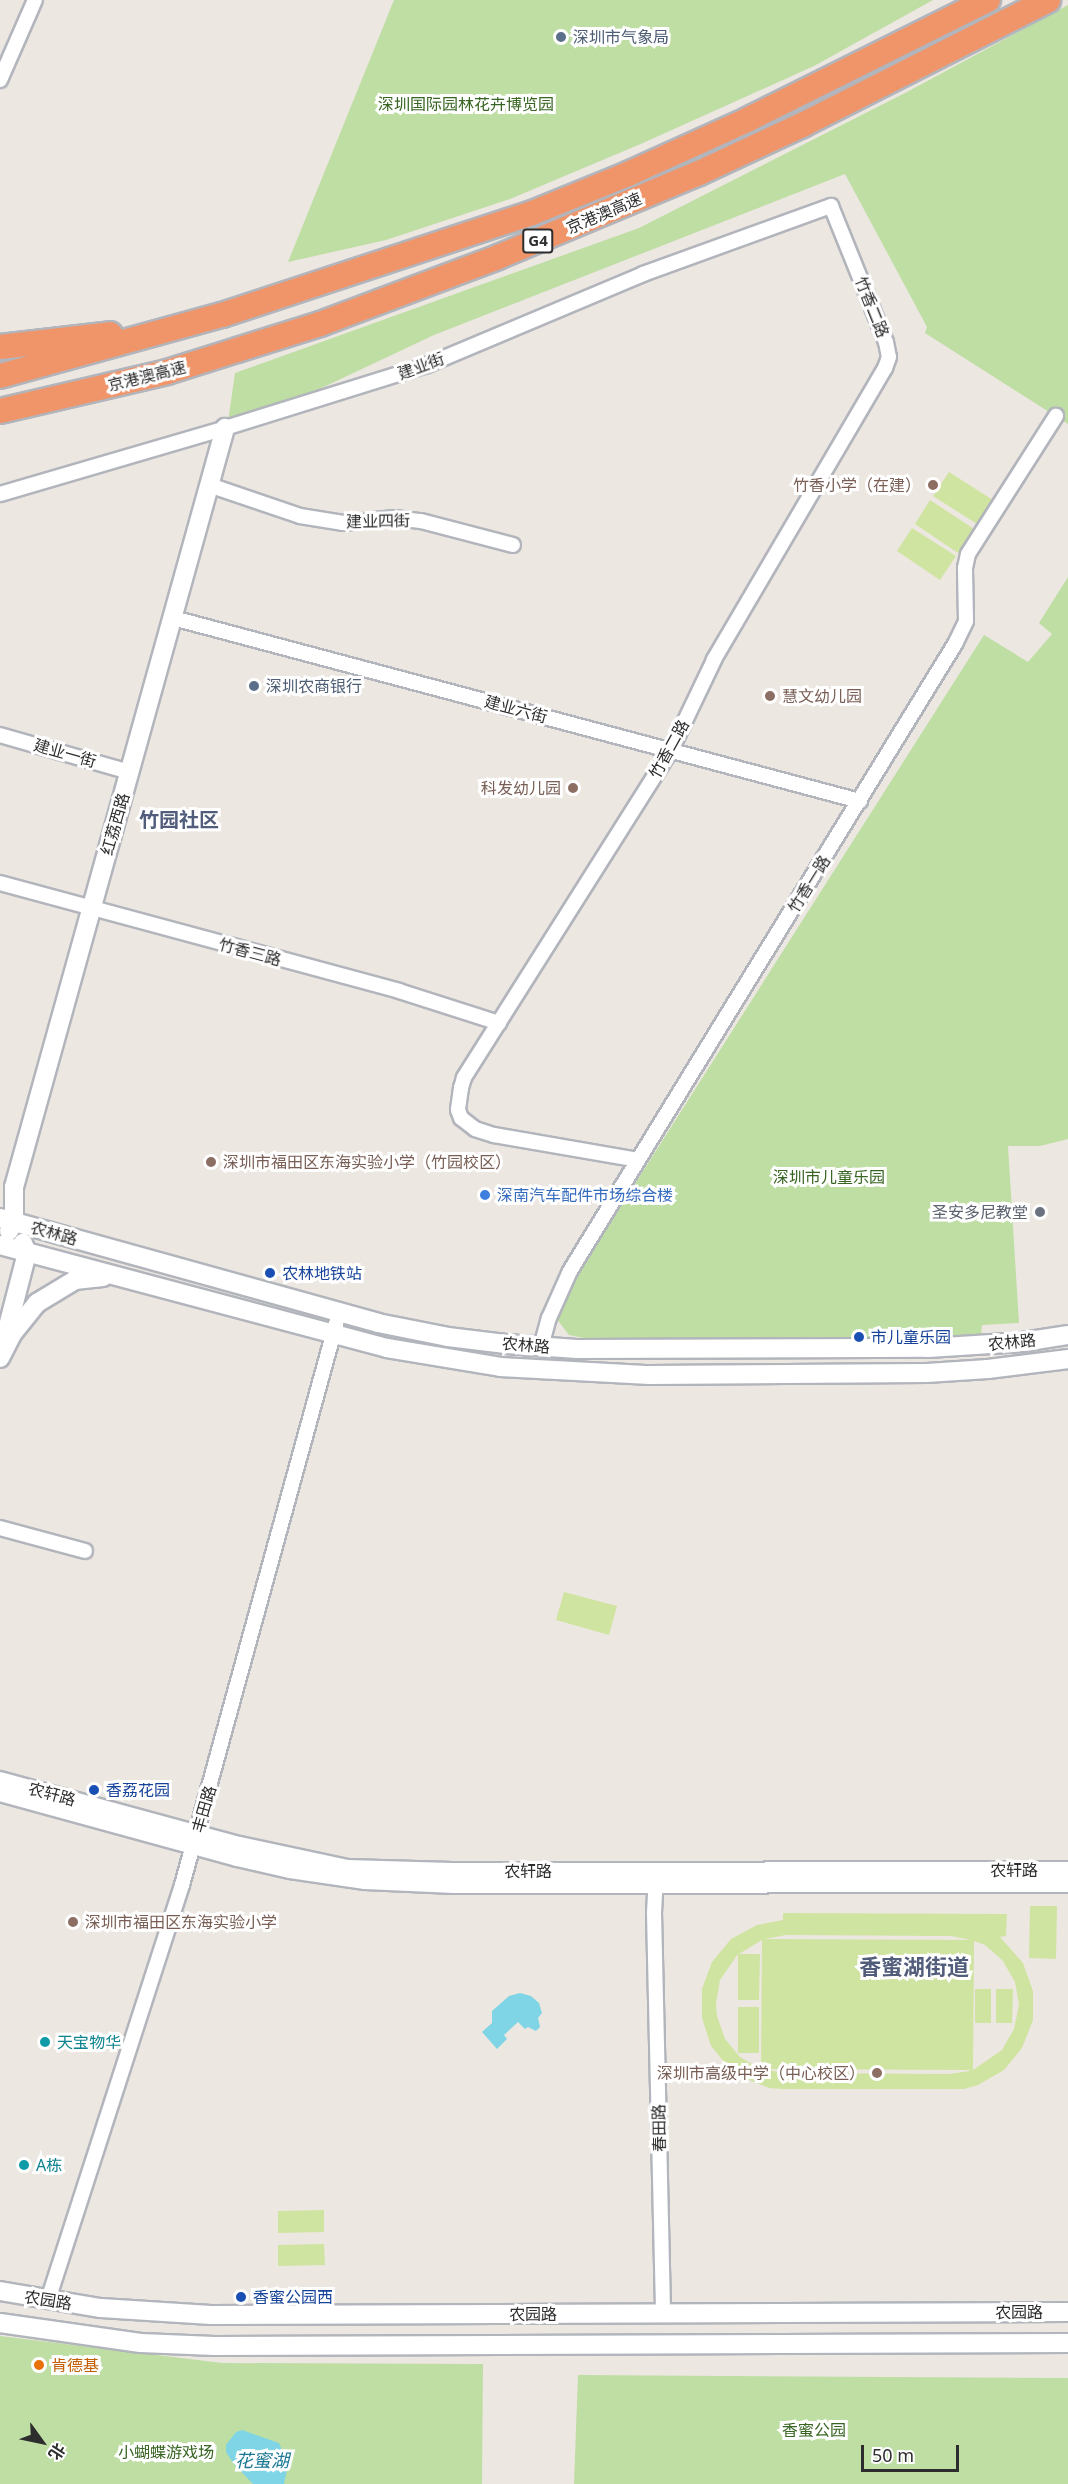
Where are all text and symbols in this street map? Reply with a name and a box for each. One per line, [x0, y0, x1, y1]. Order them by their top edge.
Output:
place label: 深圳市气象局 [573, 27, 669, 47]
marker: 深圳市气象局 [554, 30, 568, 44]
park label: 深圳国际园林花卉博览园 [378, 94, 554, 114]
street label: 京港澳高速 [563, 189, 645, 237]
road number: G4 [522, 229, 554, 253]
street label: 竹香二路 [851, 274, 893, 340]
street label: 建业街 [395, 349, 447, 383]
street label: 京港澳高速 [106, 357, 188, 395]
place label: 竹香小学（在建） [793, 475, 921, 495]
marker: 竹香小学（在建） [926, 478, 940, 492]
street label: 建业四街 [346, 511, 410, 531]
place label: 深圳农商银行 [266, 676, 362, 696]
marker: 深圳农商银行 [247, 679, 261, 693]
place label: 慧文幼儿园 [782, 686, 862, 706]
marker: 慧文幼儿园 [763, 689, 777, 703]
street label: 建业六街 [483, 691, 549, 727]
street label: 竹香二路 [645, 716, 693, 782]
street label: 建业一街 [32, 735, 98, 771]
place label: 科发幼儿园 [481, 778, 561, 798]
marker: 科发幼儿园 [566, 781, 580, 795]
street label: 红荔西路 [97, 791, 133, 857]
district label: 竹园社区 [139, 807, 219, 831]
street label: 竹香一路 [784, 852, 834, 916]
street label: 竹香三路 [217, 934, 283, 970]
place label: 深圳市福田区东海实验小学（竹园校区） [223, 1152, 511, 1172]
marker: 深圳市福田区东海实验小学（竹园校区） [204, 1155, 218, 1169]
park label: 深圳市儿童乐园 [773, 1167, 885, 1187]
place label: 深南汽车配件市场综合楼 [497, 1185, 673, 1205]
marker: 深南汽车配件市场综合楼 [478, 1188, 492, 1202]
place label: 圣安多尼教堂 [932, 1202, 1028, 1222]
marker: 圣安多尼教堂 [1033, 1205, 1047, 1219]
street label: 农林路 [28, 1217, 80, 1249]
place label: 农林地铁站 [282, 1263, 362, 1283]
marker: 农林地铁站 [263, 1266, 277, 1280]
place label: 市儿童乐园 [871, 1327, 951, 1347]
marker: 市儿童乐园 [852, 1330, 866, 1344]
street label: 农林路 [987, 1330, 1037, 1354]
street label: 农林路 [501, 1333, 551, 1357]
street label: 农轩路 [26, 1779, 78, 1809]
place label: 香荔花园 [106, 1780, 170, 1800]
marker: 香荔花园 [87, 1783, 101, 1797]
street label: 丰田路 [188, 1783, 220, 1835]
street label: 农轩路 [990, 1860, 1038, 1880]
street label: 农轩路 [504, 1861, 552, 1881]
place label: 深圳市福田区东海实验小学 [85, 1912, 277, 1932]
marker: 深圳市福田区东海实验小学 [66, 1915, 80, 1929]
district label: 香蜜湖街道 [859, 1954, 969, 1980]
place label: 天宝物华 [57, 2032, 121, 2052]
marker: 天宝物华 [38, 2035, 52, 2049]
place label: 深圳市高级中学（中心校区） [657, 2063, 865, 2083]
marker: 深圳市高级中学（中心校区） [870, 2066, 884, 2080]
street label: 春田路 [649, 2104, 669, 2152]
place label: A栋 [36, 2155, 62, 2175]
marker: A栋 [17, 2158, 31, 2172]
street label: 农园路 [23, 2287, 73, 2313]
place label: 香蜜公园西 [253, 2287, 333, 2307]
marker: 香蜜公园西 [234, 2290, 248, 2304]
street label: 农园路 [995, 2302, 1043, 2322]
street label: 农园路 [509, 2304, 557, 2324]
place label: 肯德基 [51, 2355, 99, 2375]
marker: 肯德基 [32, 2358, 46, 2372]
north arrow [12, 2412, 72, 2472]
park label: 香蜜公园 [782, 2420, 846, 2440]
scale bar [864, 2433, 962, 2471]
text: 北 [44, 2439, 71, 2465]
park label: 小蝴蝶游戏场 [118, 2442, 214, 2462]
text: 50 m [872, 2443, 914, 2467]
water label: 花蜜湖 [235, 2449, 289, 2471]

